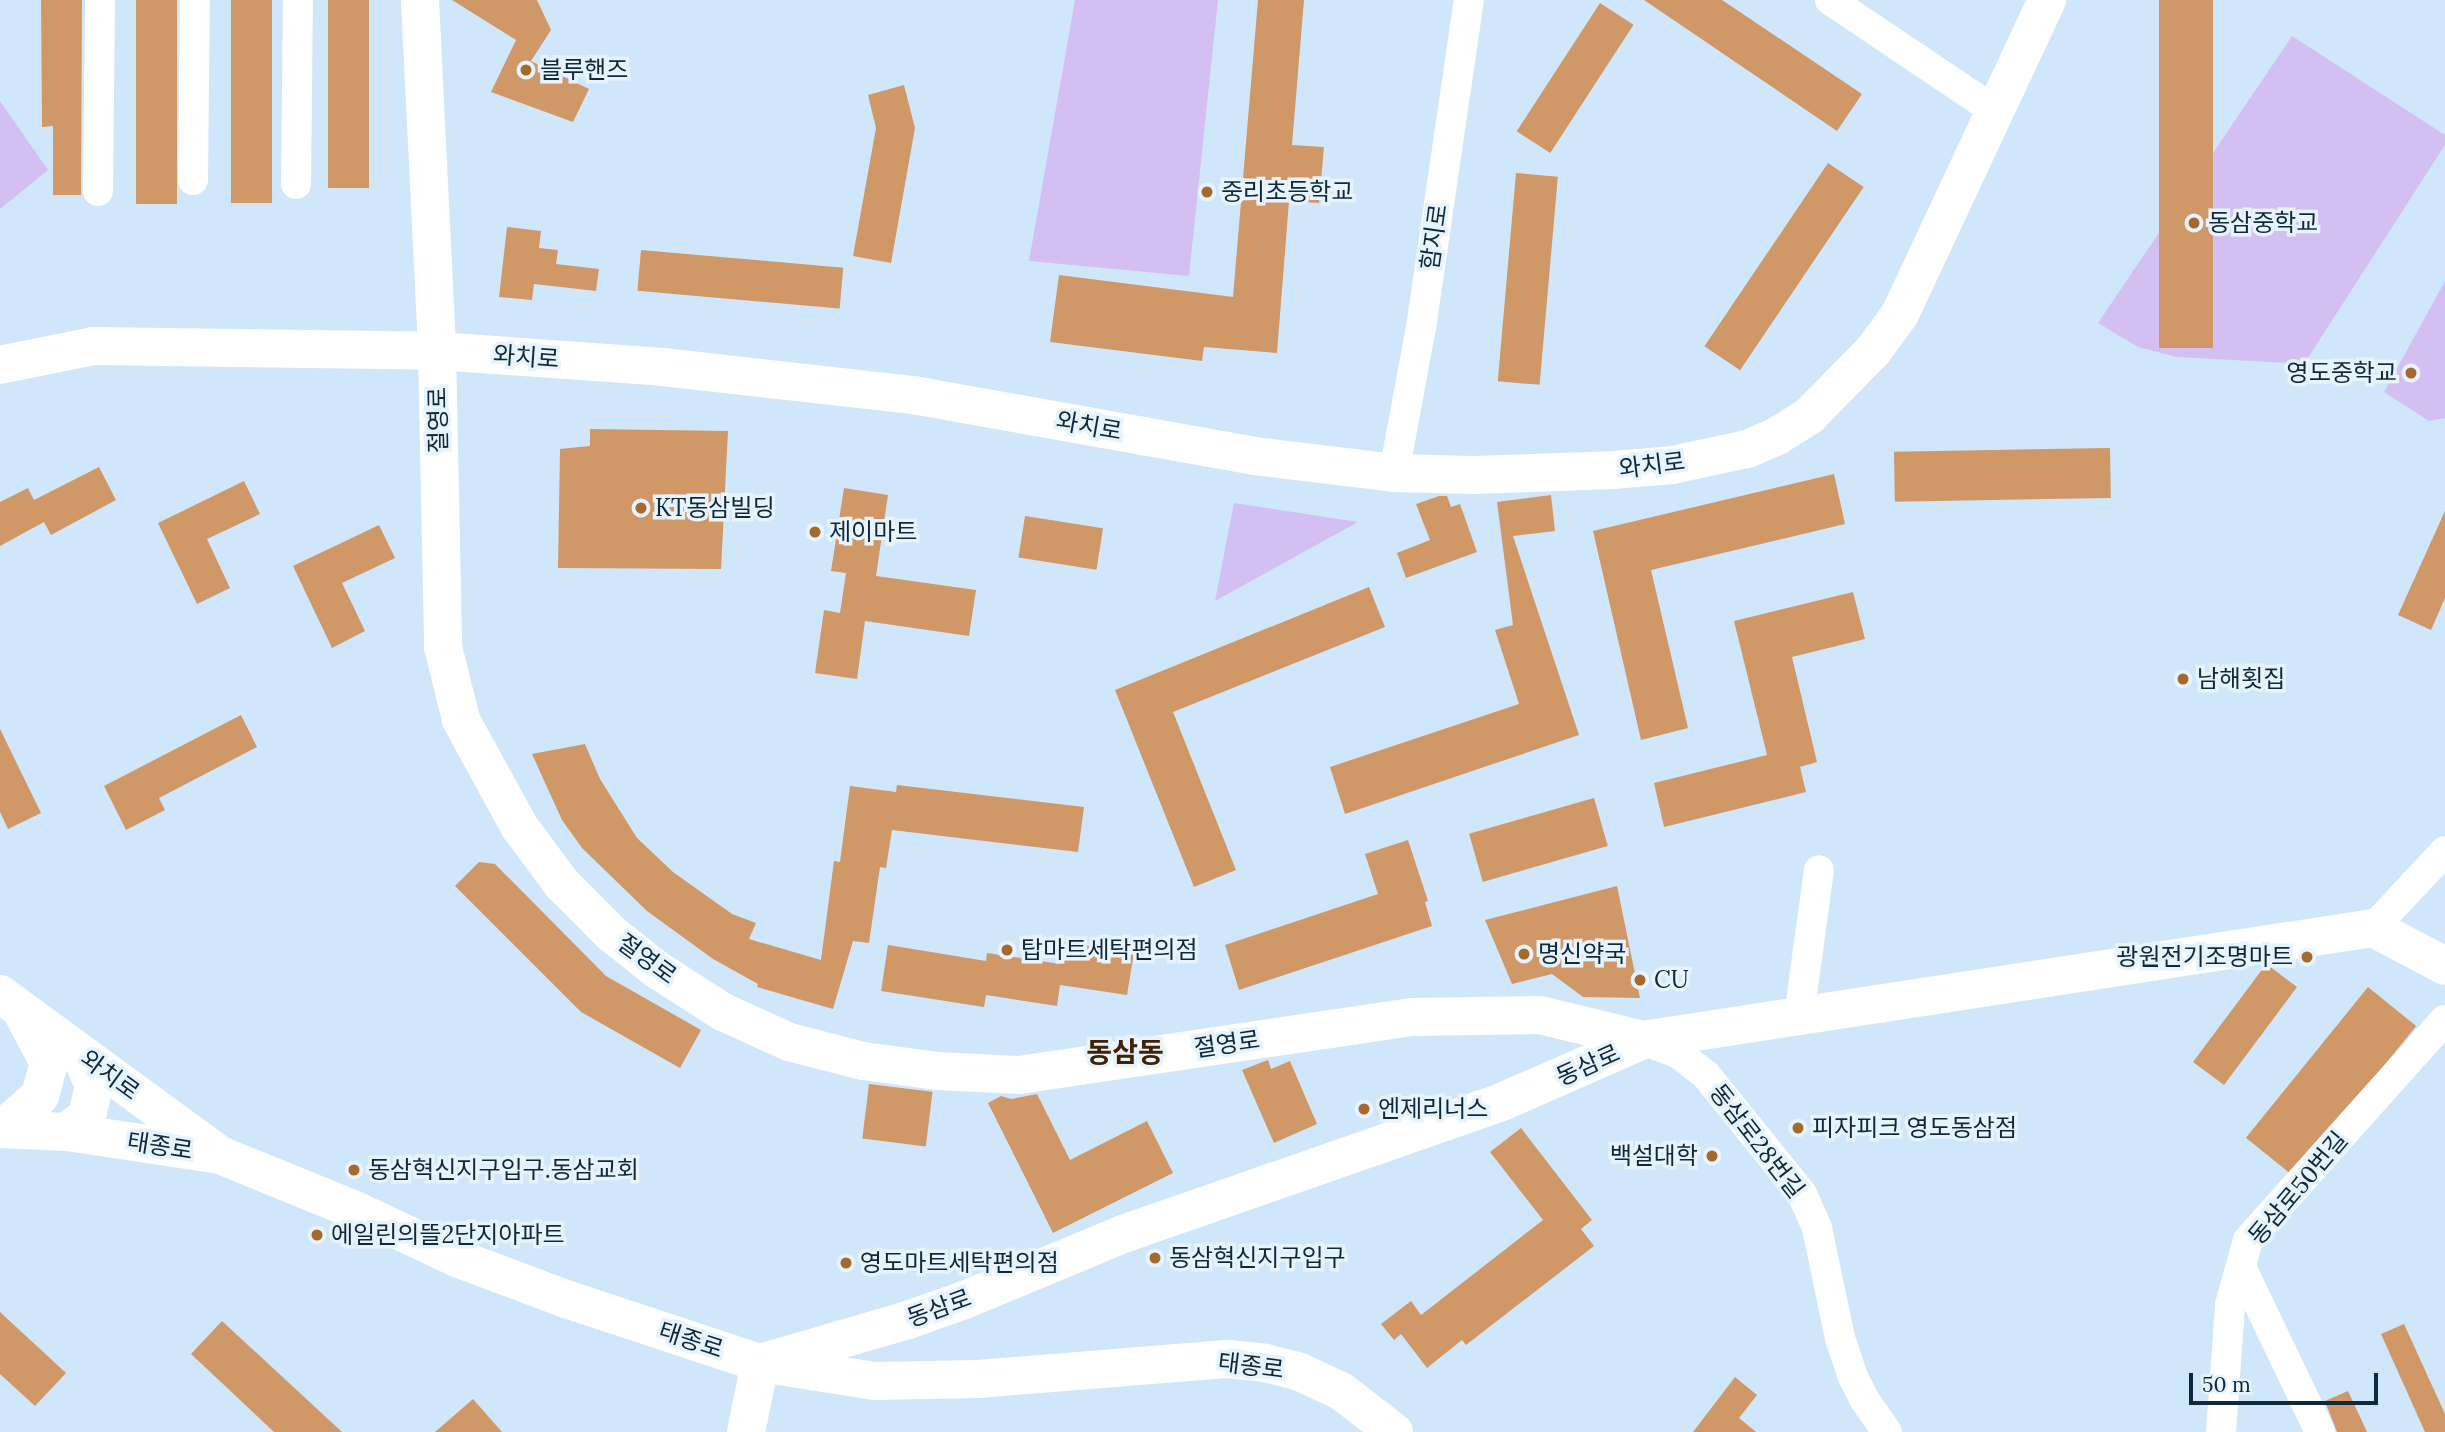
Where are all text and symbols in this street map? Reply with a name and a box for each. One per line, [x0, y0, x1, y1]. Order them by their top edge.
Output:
place label: 블루핸즈 [540, 56, 628, 84]
marker: 블루핸즈 [518, 62, 534, 78]
place label: 중리초등학교 [1221, 178, 1353, 206]
marker: 중리초등학교 [1199, 184, 1215, 200]
street label: 함지로 [1415, 202, 1453, 272]
place label: 동삼중학교 [2208, 209, 2318, 237]
marker: 동삼중학교 [2186, 215, 2202, 231]
street label: 와치로 [492, 340, 560, 374]
place label: 영도중학교 [2287, 359, 2397, 387]
marker: 영도중학교 [2403, 365, 2419, 381]
street label: 절영로 [423, 387, 453, 453]
street label: 와치로 [1054, 406, 1124, 446]
street label: 와치로 [1617, 447, 1687, 483]
place label: KT동삼빌딩 [655, 494, 775, 522]
marker: KT동삼빌딩 [633, 500, 649, 516]
place label: 제이마트 [829, 518, 917, 546]
marker: 제이마트 [807, 524, 823, 540]
place label: 남해횟집 [2197, 665, 2285, 693]
marker: 남해횟집 [2175, 671, 2191, 687]
street label: 절영로 [612, 928, 682, 990]
place label: 탑마트세탁편의점 [1021, 936, 1198, 964]
place label: 명신약국 [1538, 940, 1626, 968]
marker: 탑마트세탁편의점 [999, 942, 1015, 958]
place label: 광원전기조명마트 [2116, 943, 2293, 971]
marker: 명신약국 [1516, 946, 1532, 962]
marker: 광원전기조명마트 [2299, 949, 2315, 965]
place label: CU [1654, 966, 1689, 994]
marker: CU [1632, 972, 1648, 988]
street label: 절영로 [1192, 1025, 1262, 1063]
district label: 동삼동 [1086, 1035, 1164, 1069]
street label: 동삼로 [1552, 1038, 1624, 1092]
street label: 와치로 [75, 1044, 145, 1106]
street label: 동삼로28번길 [1704, 1078, 1810, 1204]
place label: 엔제리너스 [1378, 1095, 1488, 1123]
marker: 엔제리너스 [1356, 1101, 1372, 1117]
place label: 피자피크 영도동삼점 [1812, 1114, 2017, 1142]
marker: 피자피크 영도동삼점 [1790, 1120, 1806, 1136]
street label: 동삼로50번길 [2242, 1126, 2354, 1250]
street label: 태종로 [125, 1127, 195, 1165]
place label: 백설대학 [1610, 1142, 1698, 1170]
marker: 백설대학 [1704, 1148, 1720, 1164]
place label: 동삼혁신지구입구.동삼교회 [368, 1156, 639, 1184]
marker: 동삼혁신지구입구.동삼교회 [346, 1162, 362, 1178]
place label: 에일린의뜰2단지아파트 [331, 1221, 565, 1249]
marker: 에일린의뜰2단지아파트 [309, 1227, 325, 1243]
place label: 동삼혁신지구입구 [1169, 1244, 1346, 1272]
place label: 영도마트세탁편의점 [860, 1249, 1059, 1277]
marker: 동삼혁신지구입구 [1147, 1250, 1163, 1266]
marker: 영도마트세탁편의점 [838, 1255, 854, 1271]
street label: 동삼로 [903, 1283, 975, 1333]
street label: 태종로 [655, 1316, 727, 1364]
street label: 태종로 [1216, 1348, 1286, 1384]
scale bar [2193, 1358, 2382, 1402]
text: 50 m [2202, 1371, 2251, 1398]

